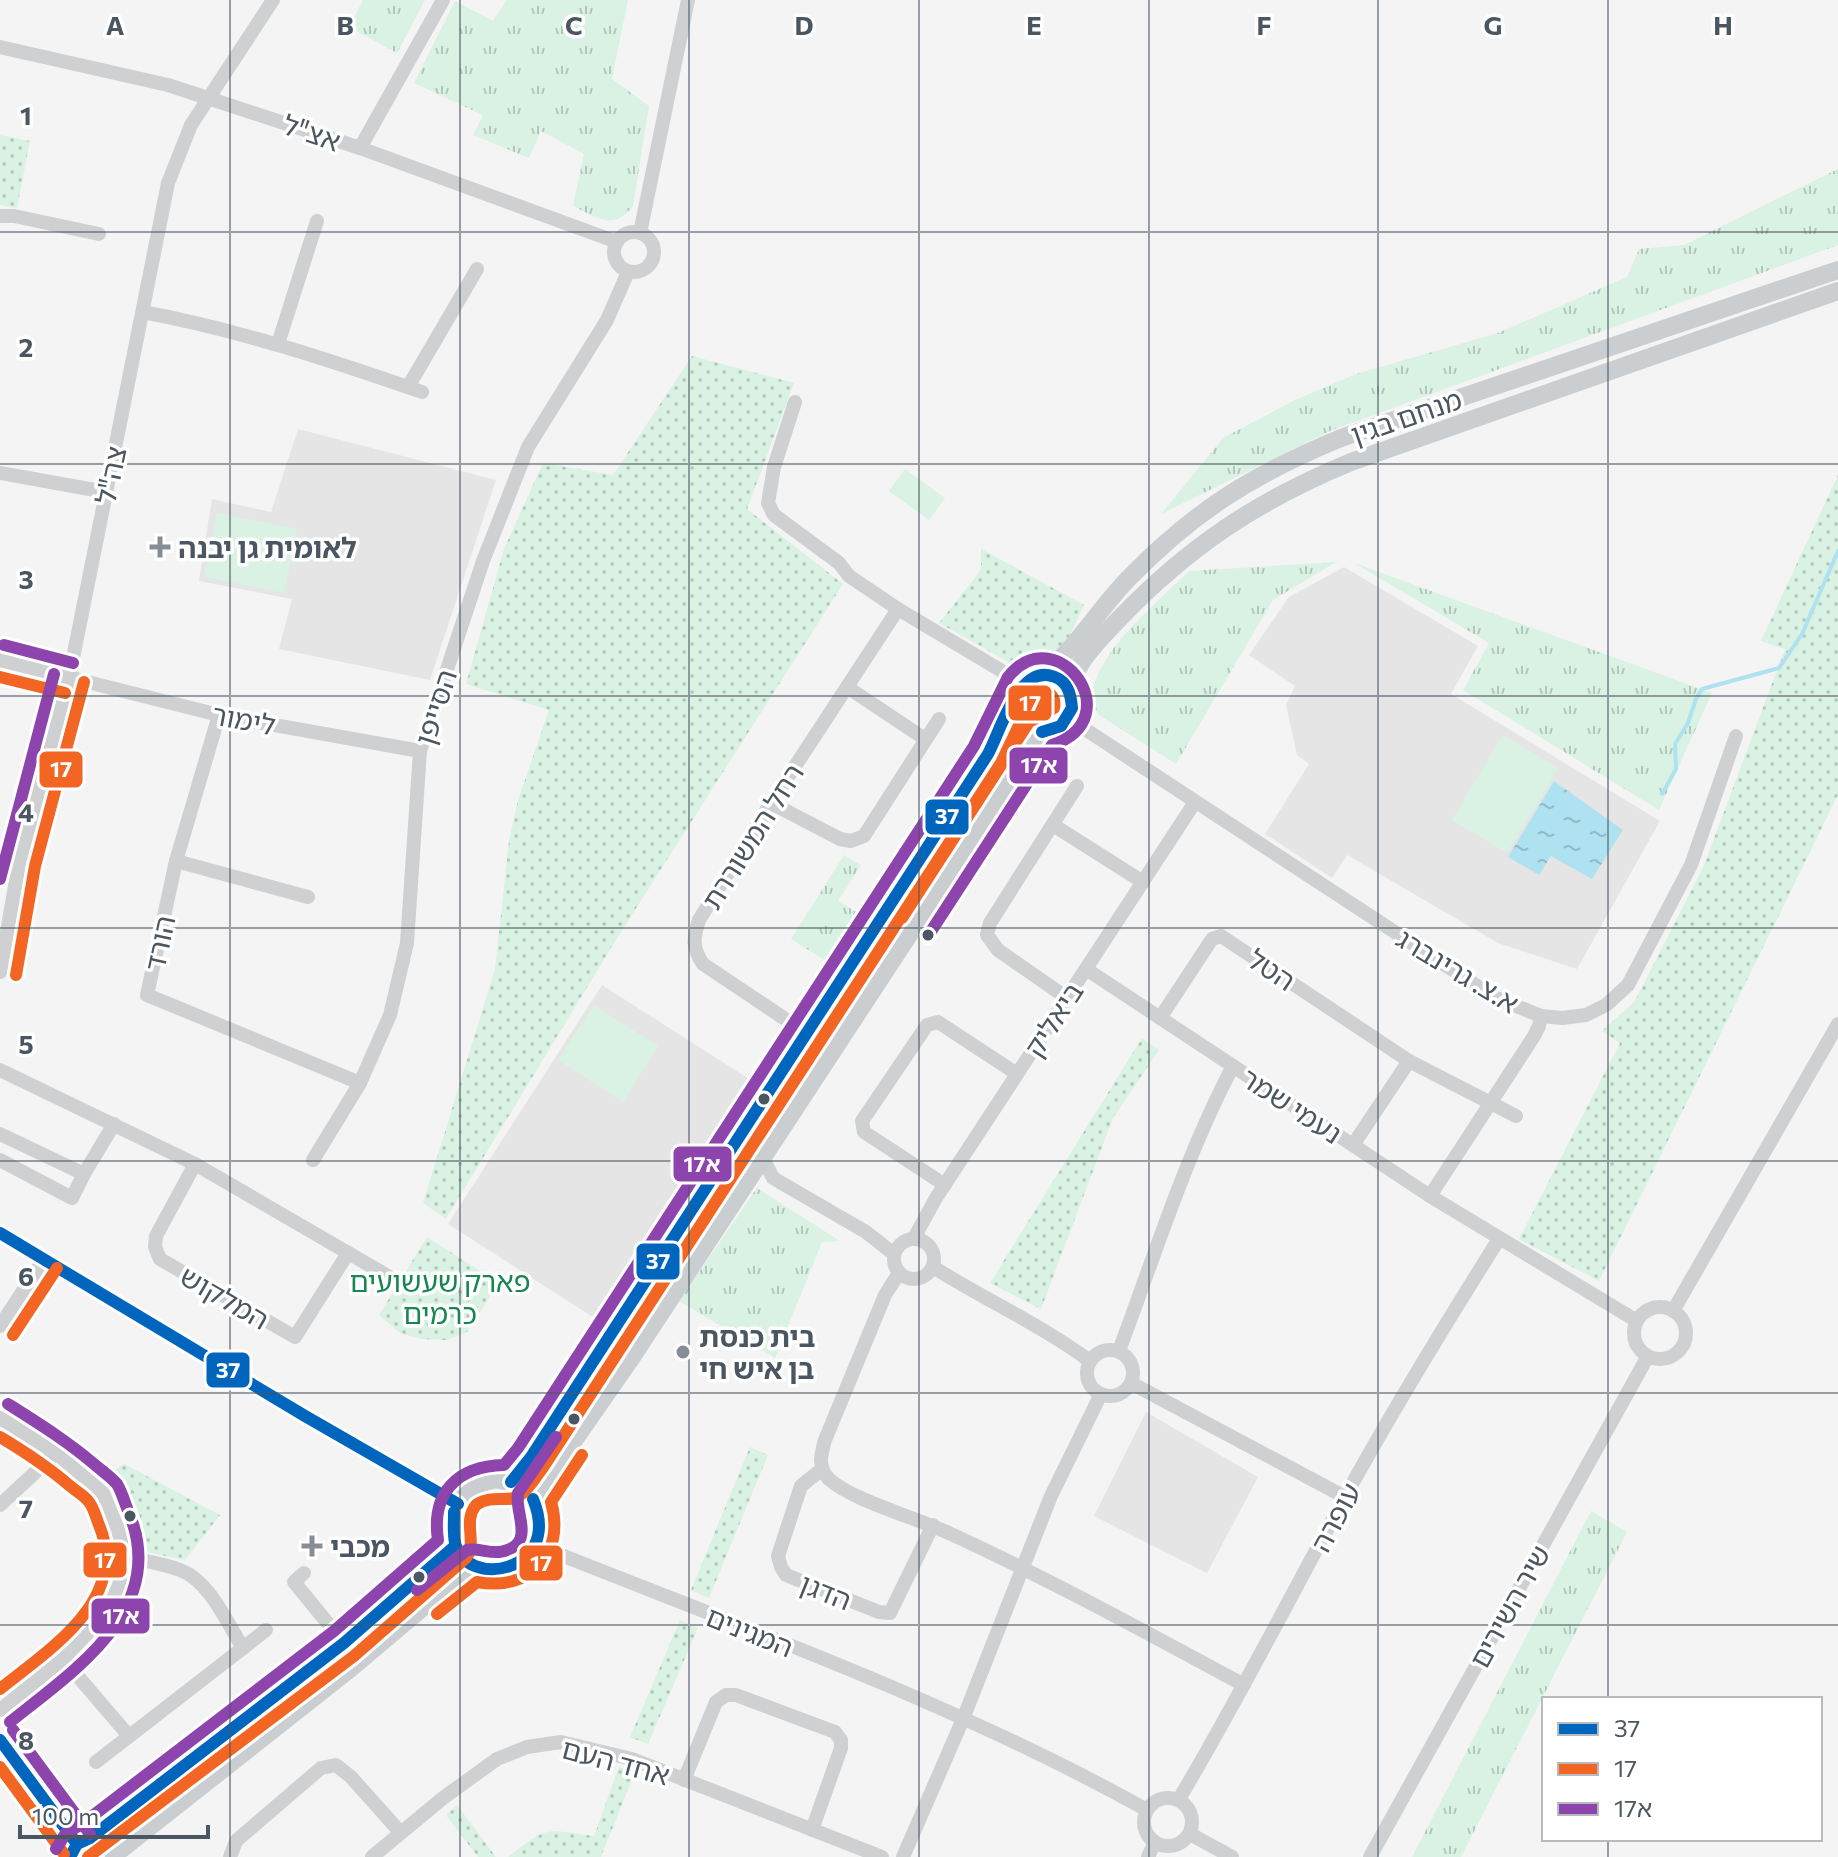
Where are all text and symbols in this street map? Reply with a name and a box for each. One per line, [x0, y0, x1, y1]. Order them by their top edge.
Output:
text: A [106, 9, 125, 40]
text: B [336, 9, 354, 40]
text: C [565, 9, 583, 40]
text: D [794, 9, 814, 40]
text: E [1026, 9, 1042, 40]
text: F [1256, 9, 1272, 40]
text: G [1484, 9, 1502, 40]
text: H [1713, 9, 1733, 40]
text: 1 [20, 99, 32, 130]
street label: אצ"ל [279, 106, 345, 158]
text: 2 [19, 331, 33, 362]
street label: מנחם בגין [1346, 381, 1466, 451]
street label: צה"ל [87, 443, 133, 507]
place label: לאומית גן יבנה [178, 530, 357, 564]
marker: לאומית גן יבנה [149, 536, 171, 558]
text: 3 [18, 563, 34, 594]
street label: הסייפן [407, 665, 463, 749]
line badge: 17 [1007, 684, 1053, 722]
text: 17 [1019, 689, 1041, 716]
street label: לימור [209, 696, 279, 742]
line badge: 17א [1008, 746, 1069, 785]
line badge: 17 [38, 750, 84, 789]
text: 17א [1021, 751, 1058, 778]
text: 17 [50, 755, 72, 782]
street label: רחל המשוררת [694, 757, 810, 915]
text: 4 [18, 796, 34, 827]
line badge: 37 [924, 798, 970, 836]
text: 37 [935, 802, 959, 829]
street label: הורד [137, 912, 181, 974]
street label: א.צ. גרינברג [1391, 920, 1525, 1020]
unlabelled marker [920, 927, 936, 943]
street label: הטל [1242, 941, 1302, 997]
street label: ביאליק [1016, 975, 1090, 1063]
text: 5 [18, 1028, 34, 1059]
street label: נעמי שמר [1235, 1060, 1349, 1150]
unlabelled marker [756, 1091, 772, 1107]
line badge: 17א [672, 1145, 733, 1183]
text: 17א [684, 1150, 721, 1177]
line badge: 37 [635, 1242, 681, 1281]
text: 37 [646, 1247, 670, 1274]
street label: המלקוש [174, 1258, 276, 1336]
text: 6 [18, 1260, 34, 1291]
park label: פארק שעשועים כרמים [349, 1264, 531, 1330]
place label: בית כנסת בן איש חי [699, 1319, 815, 1385]
marker: בית כנסת בן איש חי [674, 1343, 692, 1361]
line badge: 37 [205, 1351, 251, 1389]
text: 37 [216, 1356, 240, 1383]
unlabelled marker [566, 1411, 582, 1427]
street label: עופרה [1303, 1477, 1367, 1557]
text: 7 [19, 1492, 33, 1523]
unlabelled marker [122, 1508, 138, 1524]
place label: מכבי [330, 1529, 390, 1563]
marker: מכבי [301, 1535, 323, 1557]
street label: שיר השירים [1461, 1539, 1557, 1673]
line badge: 17 [82, 1541, 128, 1579]
line badge: 17 [518, 1544, 564, 1582]
text: 17 [94, 1546, 116, 1573]
text: 17 [530, 1549, 552, 1576]
street label: הדגן [795, 1565, 857, 1617]
unlabelled marker [411, 1569, 427, 1585]
line badge: 17א [90, 1597, 151, 1635]
street label: המגינים [702, 1598, 798, 1664]
text: 17א [103, 1602, 140, 1629]
legend [1542, 1697, 1822, 1841]
text: 37 [1614, 1713, 1640, 1742]
text: 8 [18, 1724, 34, 1755]
street label: אחד העם [558, 1730, 674, 1792]
text: 17 [1614, 1753, 1637, 1782]
scale bar [20, 1789, 208, 1839]
text: 17א [1614, 1793, 1652, 1822]
text: 100 m [32, 1801, 99, 1830]

